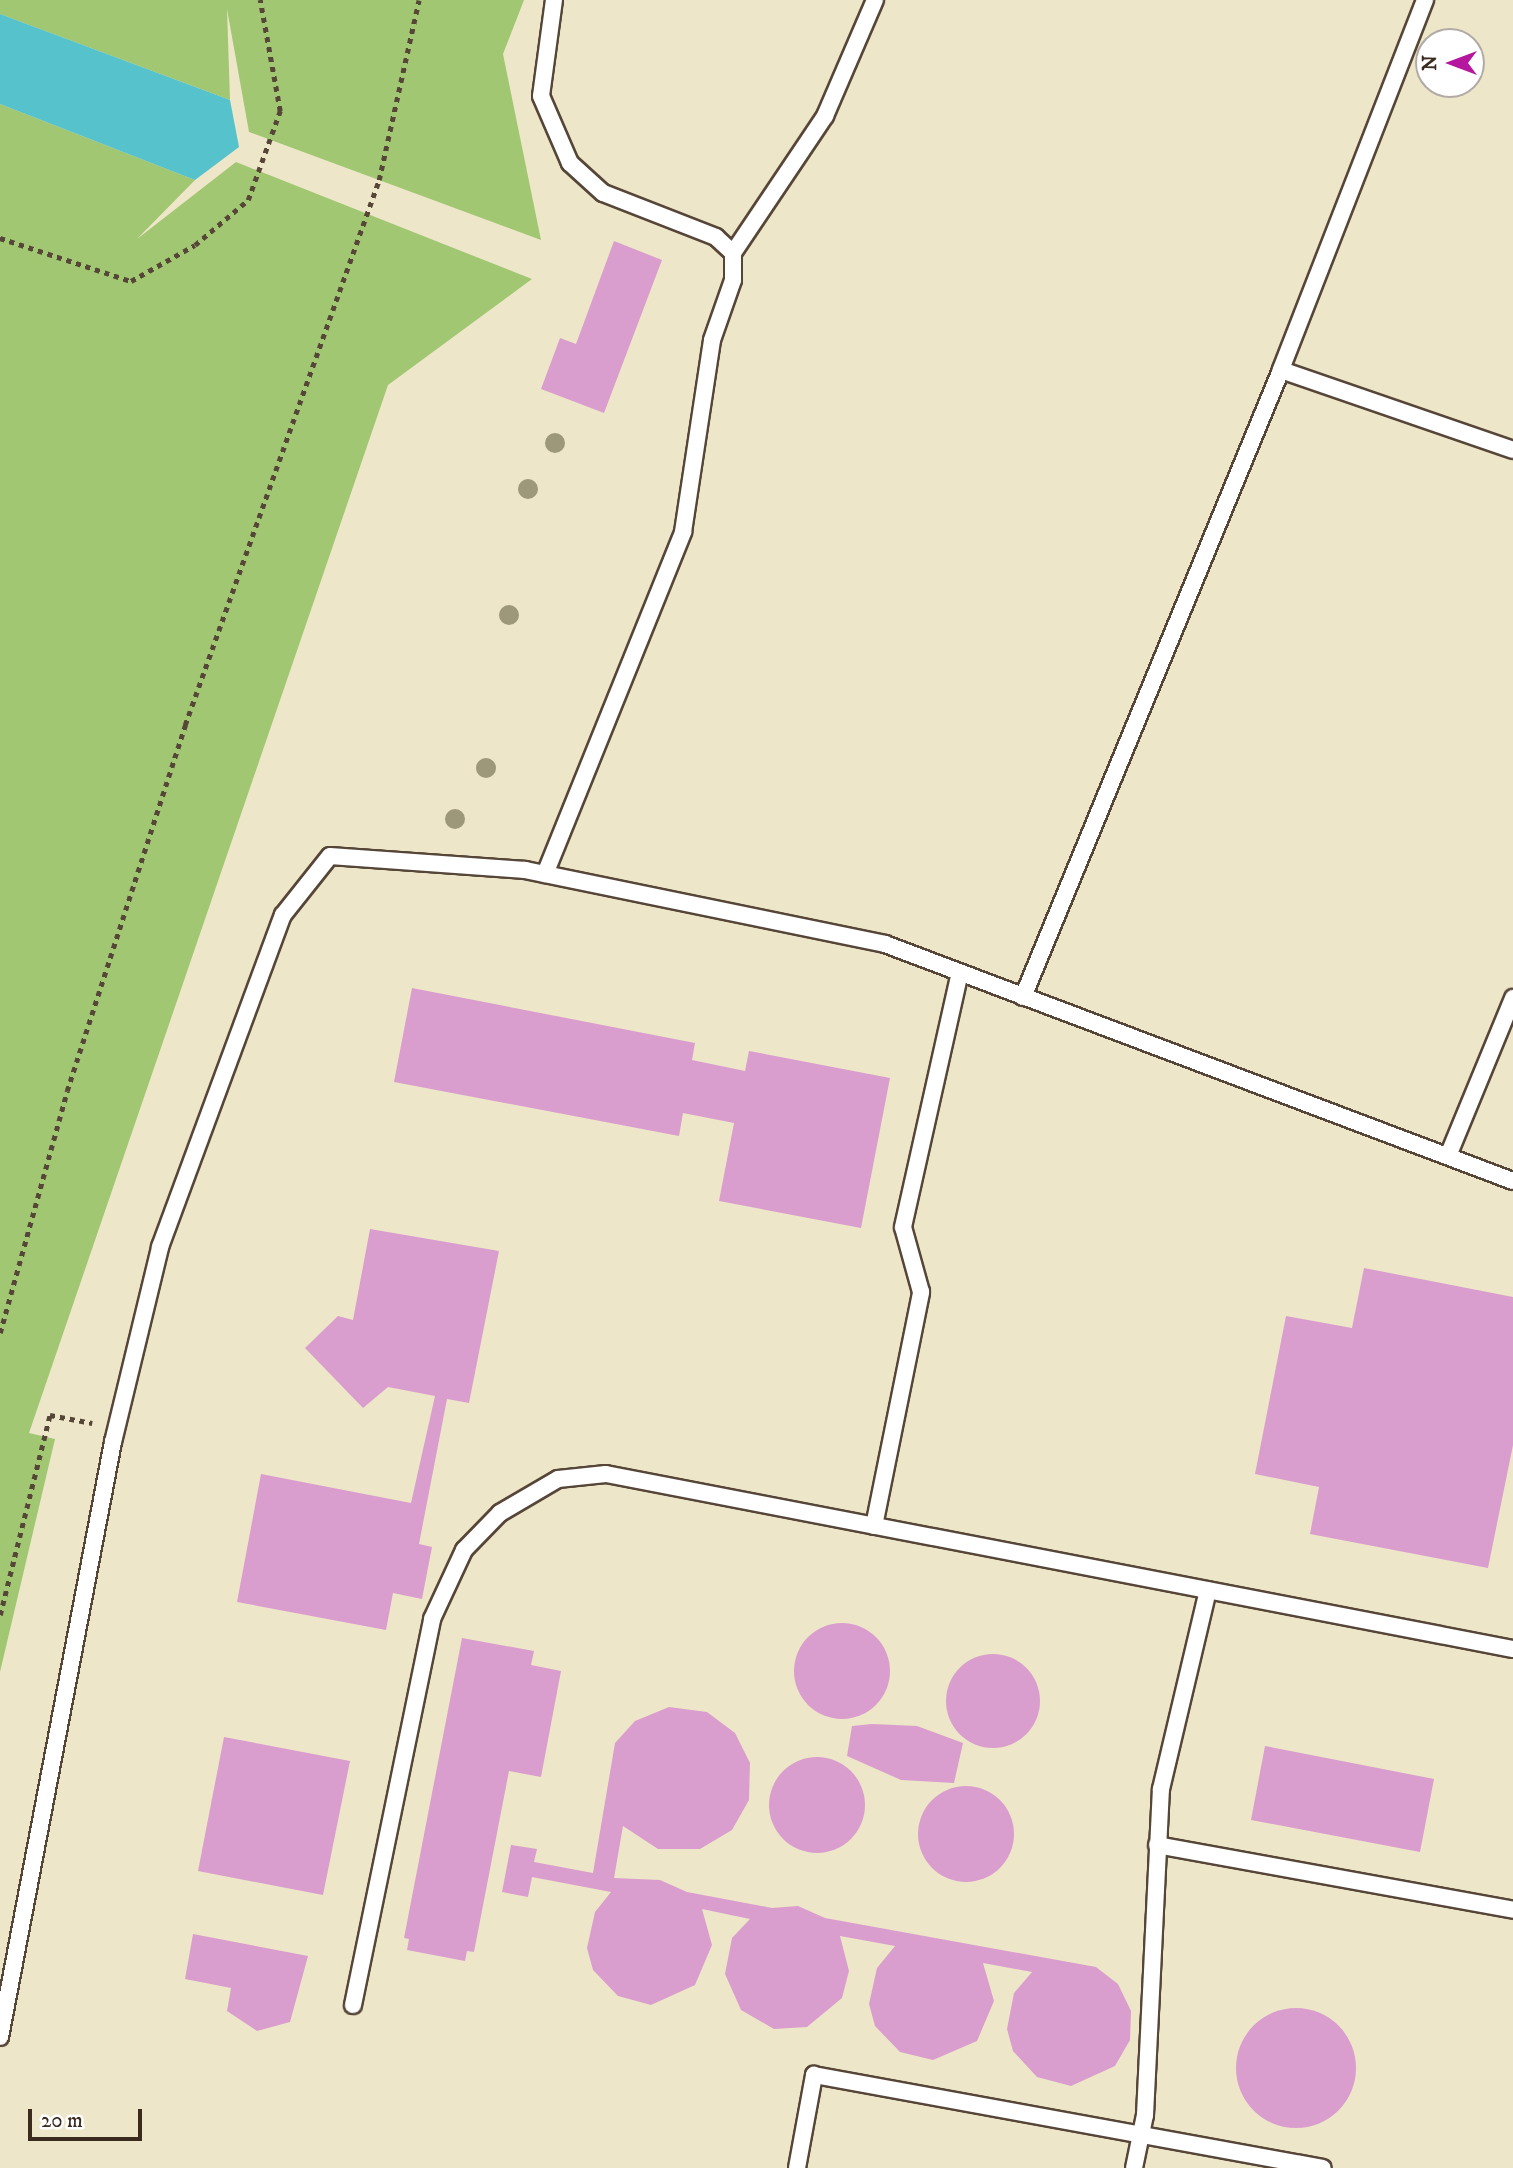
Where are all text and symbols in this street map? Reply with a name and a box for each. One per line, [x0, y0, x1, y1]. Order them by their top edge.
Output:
north arrow [1415, 28, 1485, 98]
text: N [1419, 55, 1442, 71]
scale bar [32, 2094, 145, 2138]
text: 20 m [41, 2108, 83, 2134]

